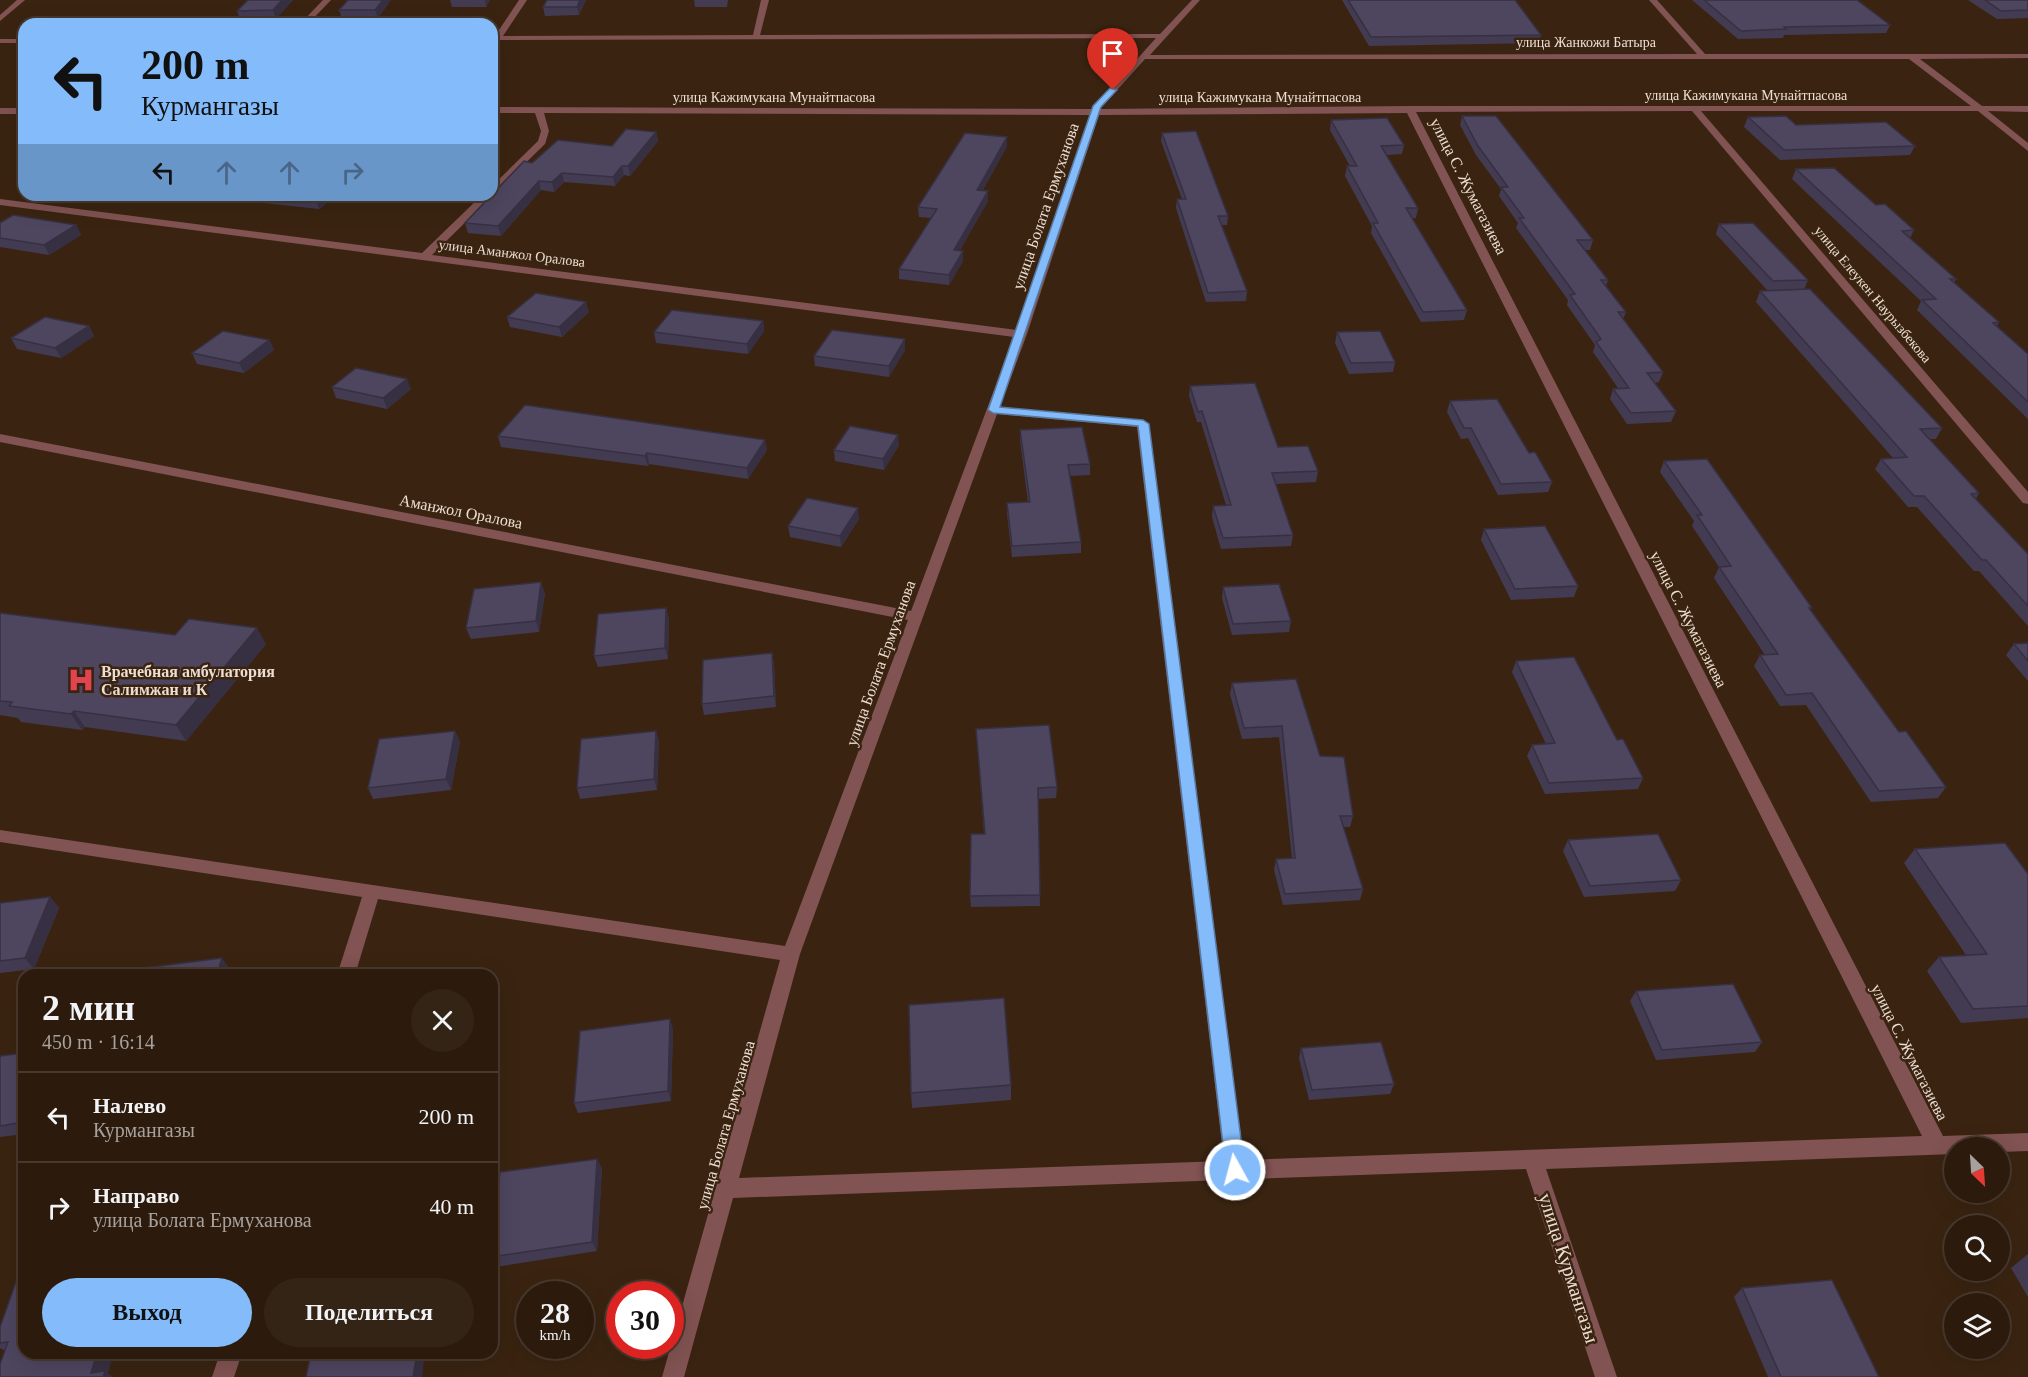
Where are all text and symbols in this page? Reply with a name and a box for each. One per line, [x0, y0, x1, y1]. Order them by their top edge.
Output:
pin [1087, 28, 1138, 90]
street label: улица Жанкожи Батыра [1516, 35, 1657, 50]
icon: arrive [1096, 37, 1129, 70]
icon: left [42, 42, 120, 120]
text: 200 m [141, 42, 250, 88]
street label: улица Кажимукана Мунайтпасова [1645, 88, 1848, 103]
street label: улица Кажимукана Мунайтпасова [673, 90, 876, 105]
street label: улица Кажимукана Мунайтпасова [1159, 90, 1362, 105]
text: Курмангазы [141, 91, 279, 121]
street label: улица С. Жумагазиева [1426, 115, 1510, 258]
street label: улица Болата Ермуханова [1009, 121, 1083, 292]
icon: left [147, 156, 180, 189]
icon: ahead [210, 156, 243, 189]
icon: ahead [273, 156, 306, 189]
icon: right [336, 156, 369, 189]
street label: улица Елеукен Наурызбекова [1811, 223, 1935, 366]
street label: улица Аманжол Оралова [438, 237, 587, 270]
street label: Аманжол Оралова [398, 491, 524, 533]
street label: улица С. Жумагазиева [1646, 548, 1730, 691]
street label: улица Болата Ермуханова [843, 578, 919, 749]
place label: Врачебная амбулатория Салимжан и К [101, 663, 275, 698]
hospital icon: Врачебная амбулатория Салимжан и К [66, 665, 96, 695]
street label: улица С. Жумагазиева [1867, 981, 1951, 1124]
text: 2 мин [42, 988, 135, 1028]
button: close [411, 989, 474, 1052]
text: 450 m · 16:14 [42, 1031, 155, 1053]
street label: улица Болата Ермуханова [693, 1039, 759, 1212]
text: Налево [93, 1093, 166, 1118]
icon: left [42, 1101, 75, 1134]
text: 200 m [418, 1104, 474, 1129]
text: Курмангазы [93, 1119, 195, 1141]
north arrow [1944, 1137, 2010, 1203]
map controls [1944, 1137, 2010, 1359]
position arrow [1203, 1138, 1267, 1202]
text: Направо [93, 1183, 179, 1208]
street label: улица Курмангазы [1533, 1190, 1604, 1346]
icon: right [42, 1191, 75, 1224]
text: 40 m [429, 1194, 474, 1219]
text: улица Болата Ермуханова [93, 1209, 312, 1231]
button: search [1944, 1215, 2010, 1281]
button: Выход [42, 1278, 252, 1347]
button: Поделиться [264, 1278, 474, 1347]
speed limit sign: 30 [606, 1281, 684, 1359]
button: layers [1944, 1293, 2010, 1359]
text: 28 [540, 1296, 570, 1329]
text: km/h [540, 1327, 570, 1343]

